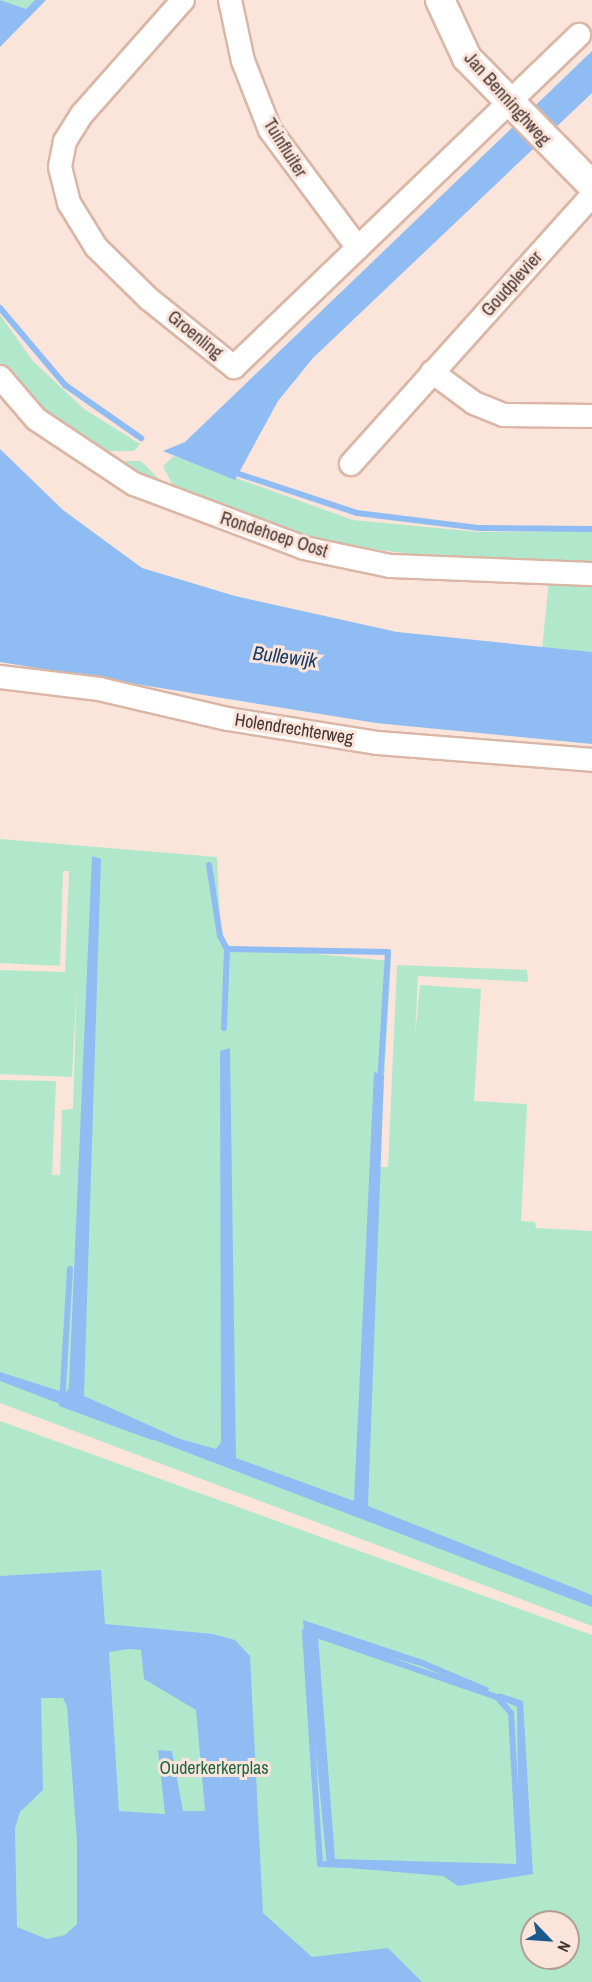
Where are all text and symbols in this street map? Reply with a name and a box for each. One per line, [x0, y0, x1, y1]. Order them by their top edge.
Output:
street label: Jan Benninghweg [459, 48, 555, 150]
street label: Tuinfluiter [259, 115, 311, 181]
street label: Goudplevier [477, 247, 547, 321]
street label: Groenling [163, 306, 227, 364]
street label: Rondehoep Oost [218, 507, 330, 563]
water label: Bullewijk [251, 640, 319, 672]
street label: Holendrechterweg [233, 709, 355, 749]
park label: Ouderkerkerplas [159, 1757, 269, 1779]
north arrow [520, 1910, 580, 1970]
text: N [553, 1938, 576, 1956]

